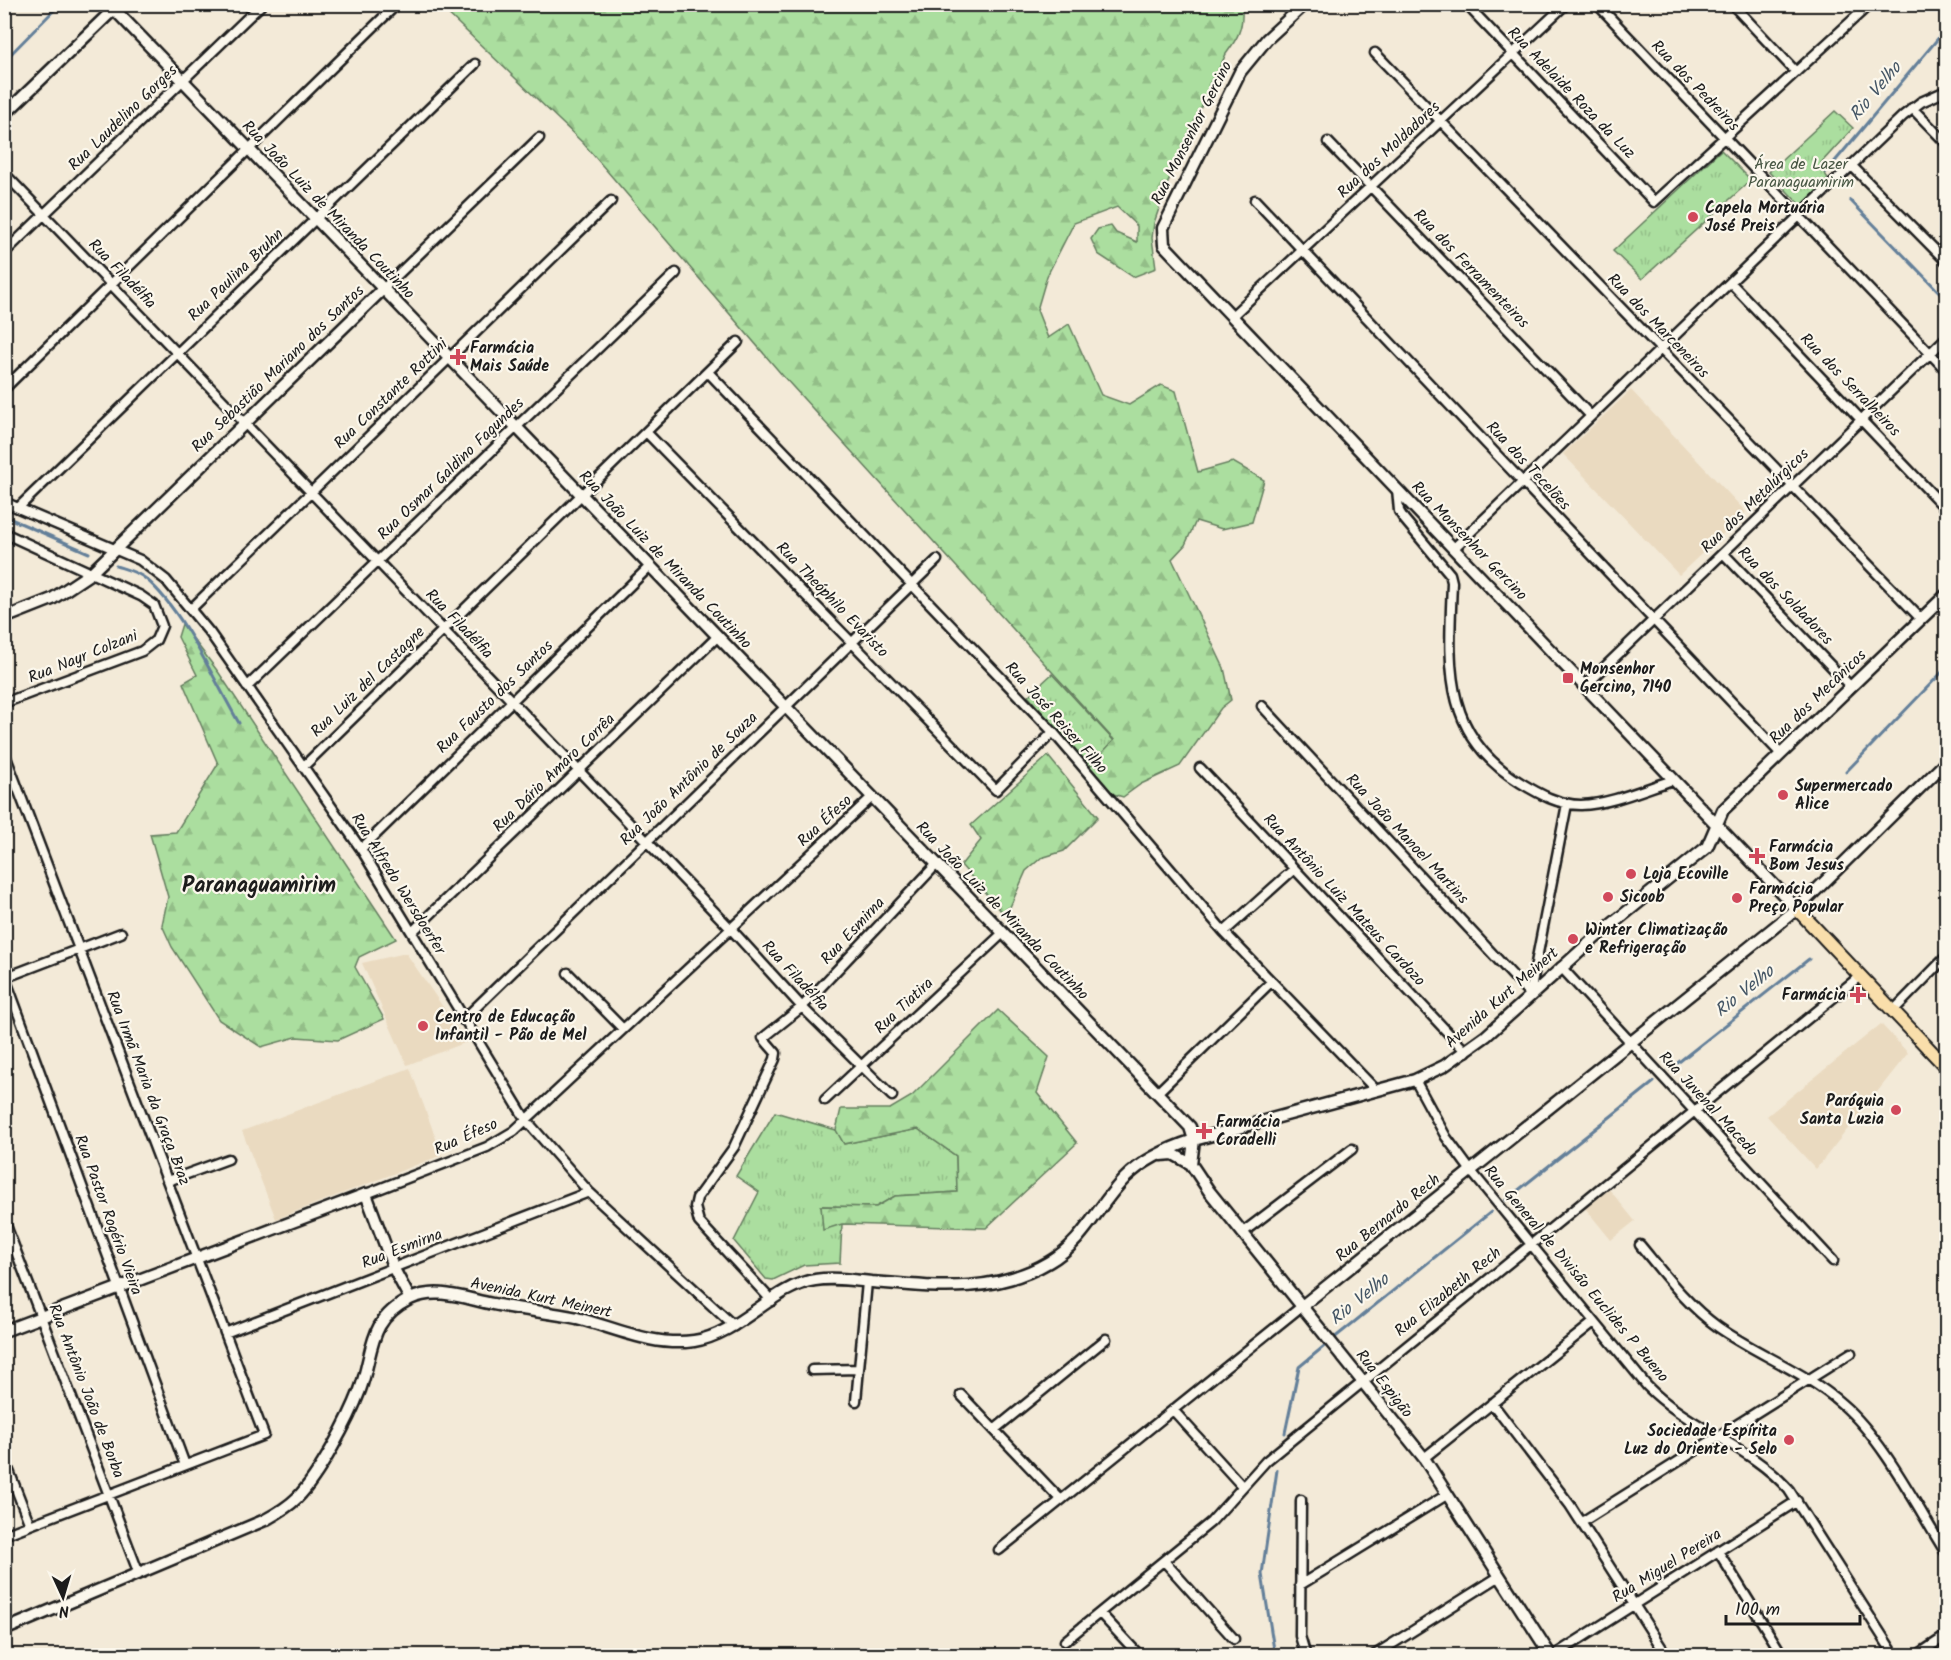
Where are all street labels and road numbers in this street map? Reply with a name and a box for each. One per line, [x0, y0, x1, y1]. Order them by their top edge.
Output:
street label: Rua Adelaide Roza da Luz [1501, 21, 1641, 165]
street label: Rua dos Pedreiros [1645, 35, 1745, 138]
street label: Rua Monsenhor Gercino [1145, 57, 1239, 209]
street label: Rua Laudelino Gorges [63, 59, 184, 177]
street label: Rua dos Moldadores [1332, 95, 1446, 205]
street label: Rua João Luiz de Miranda Coutinho [235, 115, 421, 305]
street label: Rua dos Ferramenteiros [1407, 203, 1535, 335]
street label: Rua Paulina Bruhn [182, 222, 290, 328]
street label: Rua Filadélfia [82, 233, 162, 315]
street label: Rua dos Marceneiros [1601, 268, 1715, 384]
street label: Rua Sebastião Mariano dos Santos [186, 279, 371, 459]
street label: Rua dos Serralheiros [1794, 327, 1906, 443]
street label: Rua Constante Rottini [328, 332, 455, 455]
street label: Rua Osmar Galdino Fagundes [372, 392, 530, 546]
street label: Rua dos Tecelões [1480, 416, 1576, 517]
street label: Rua dos Metalúrgicos [1695, 442, 1815, 559]
street label: Rua João Luiz de Miranda Coutinho [572, 465, 758, 655]
street label: Rua Monsenhor Gercino [1405, 475, 1533, 607]
street label: Rua Theóphilo Evaristo [770, 536, 894, 664]
street label: Rua dos Soldadores [1731, 541, 1839, 651]
street label: Rua Filadélfia [419, 583, 499, 665]
street label: Rua Luiz del Castagne [305, 621, 431, 743]
street label: Rua Nayr Colzani [24, 623, 143, 690]
street label: Rua Fausto dos Santos [431, 634, 559, 760]
street label: Rua dos Mecânicos [1763, 644, 1873, 750]
street label: Rua José Reiser Filho [999, 656, 1113, 780]
street label: Rua João Antônio de Souza [614, 706, 764, 852]
street label: Rua Dário Amaro Corrêa [487, 708, 621, 838]
street label: Rua João Manoel Martins [1340, 768, 1475, 910]
street label: Rua Éfeso [792, 789, 858, 853]
street label: Rua Alfredo Wersdoerfer [344, 808, 453, 961]
street label: Rua Antônio Luiz Mateus Cardozo [1257, 808, 1431, 992]
street label: Rua João Luiz de Miranda Coutinho [909, 816, 1095, 1006]
street label: Rua Esmirna [815, 891, 891, 971]
street label: Rua Filadélfia [755, 935, 835, 1017]
street label: Avenida Kurt Meinert [1440, 941, 1565, 1055]
street label: Rua Tiatira [869, 972, 939, 1040]
street label: Rua Irmã Maria da Graça Braz [99, 987, 197, 1189]
street label: Rua Juvenal Macedo [1652, 1046, 1764, 1162]
street label: Rua Éfeso [430, 1112, 502, 1162]
street label: Rua Pastor Rogério Vieira [67, 1131, 149, 1299]
street label: Rua General de Divisão Euclides P Bueno [1477, 1160, 1675, 1388]
street label: Rua Bernardo Rech [1330, 1168, 1446, 1268]
street label: Rua Esmirna [358, 1222, 446, 1276]
street label: Rua Elizabeth Rech [1389, 1241, 1507, 1343]
street label: Avenida Kurt Meinert [468, 1271, 615, 1325]
street label: Rua Antônio João de Borba [41, 1300, 131, 1482]
street label: Rua Espigão [1349, 1344, 1419, 1424]
street label: Rua Miguel Pereira [1607, 1522, 1727, 1610]

